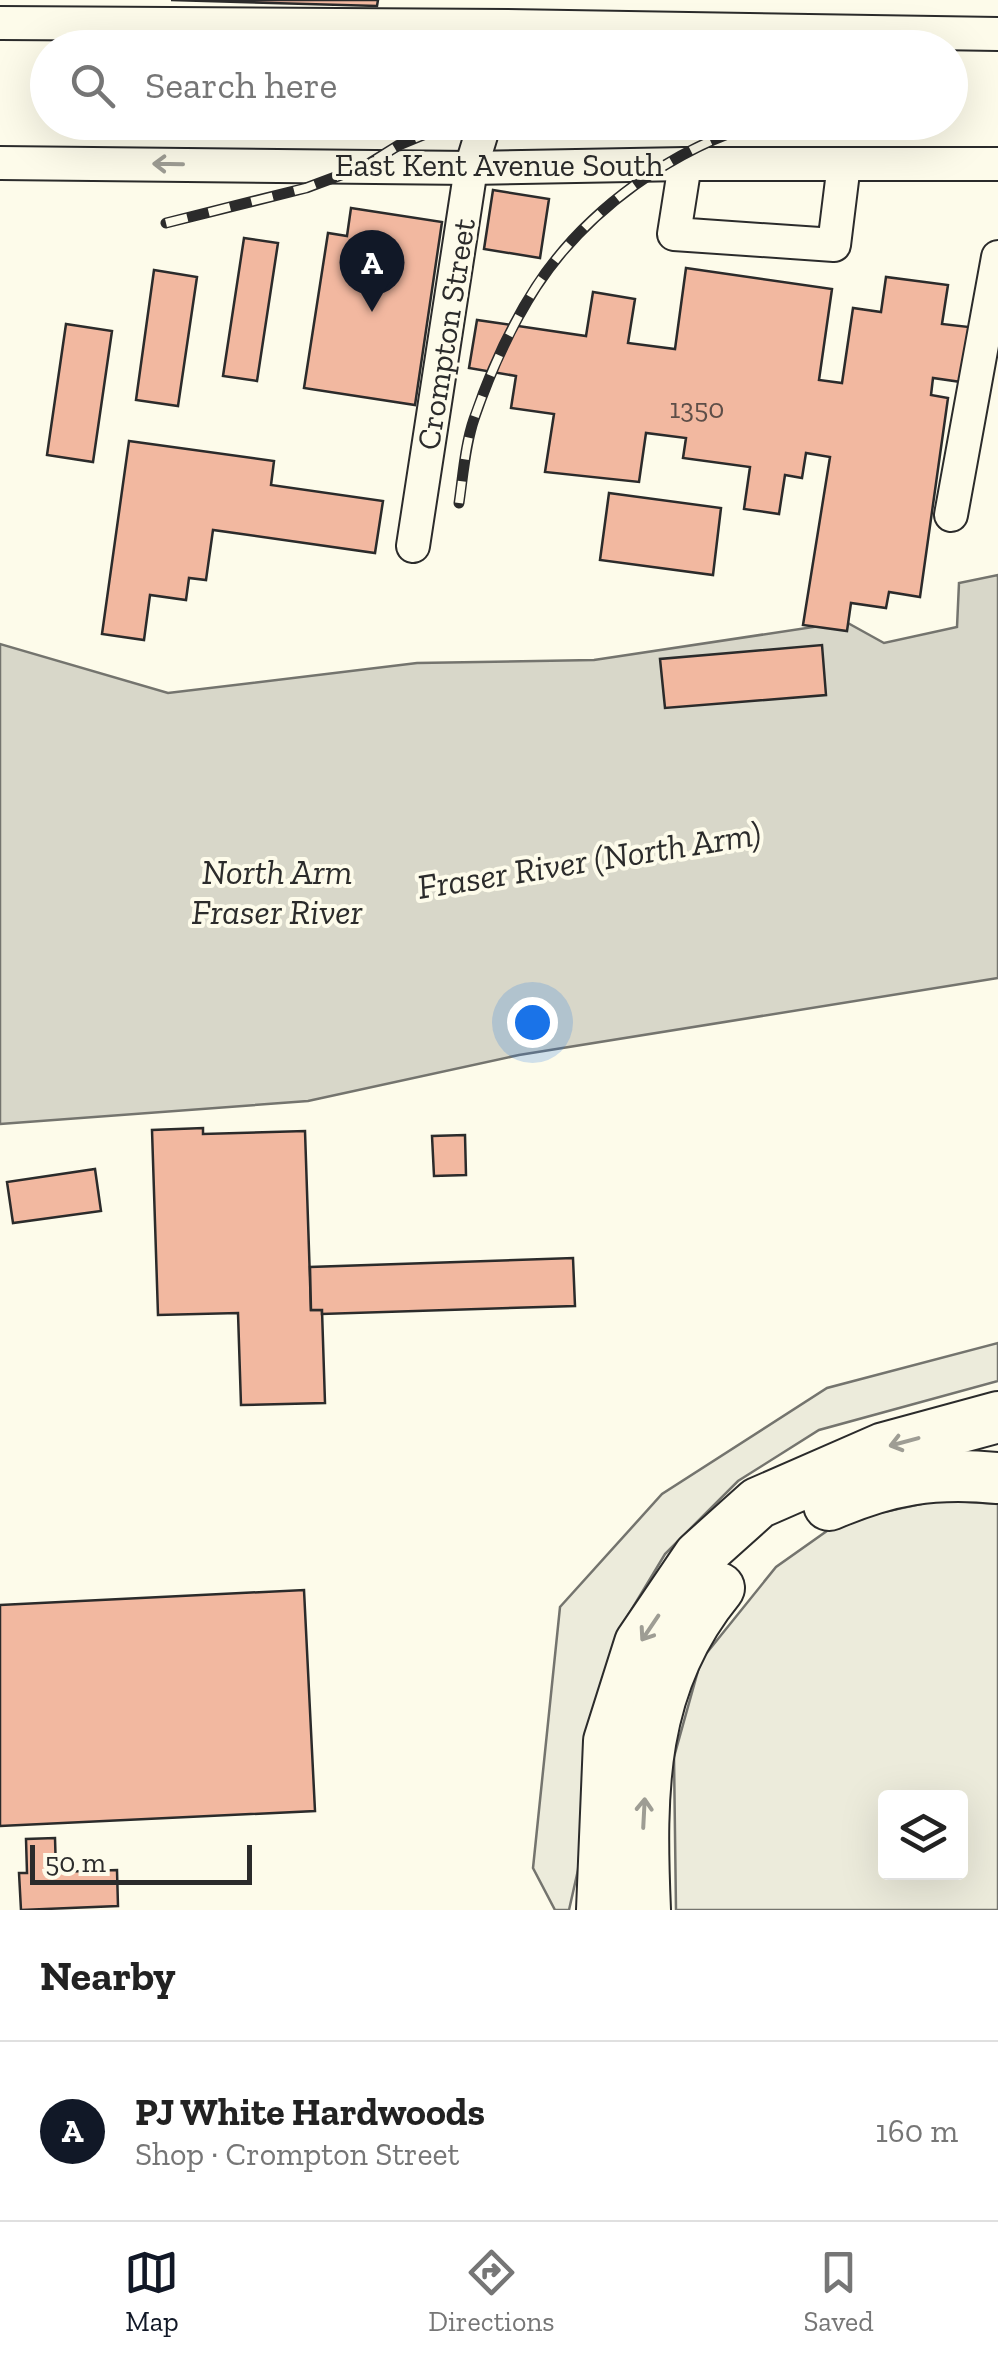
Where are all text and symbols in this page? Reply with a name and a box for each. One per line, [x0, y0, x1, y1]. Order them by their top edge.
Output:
search box [30, 30, 968, 140]
icon: search [65, 58, 120, 113]
text: Search here [145, 62, 337, 108]
street label: East Kent Avenue South [335, 146, 663, 184]
one-way arrow [153, 155, 185, 174]
street label: Crompton Street [409, 215, 483, 453]
pin: A [340, 230, 404, 312]
house number: 1350 [670, 392, 724, 425]
water label: Fraser River (North Arm) [414, 812, 764, 908]
water label: North Arm Fraser River [191, 851, 364, 933]
your location [507, 997, 558, 1048]
one-way arrow [889, 1434, 920, 1453]
one-way arrow [640, 1614, 661, 1642]
map controls [878, 1790, 968, 1880]
button: layers [878, 1790, 968, 1880]
one-way arrow [635, 1797, 654, 1829]
scale bar [30, 1840, 252, 1884]
text: 50 m [45, 1846, 106, 1879]
text: Nearby [40, 1950, 176, 2001]
text: PJ White Hardwoods [135, 2089, 485, 2135]
text: A [62, 2112, 83, 2150]
text: 160 m [875, 2112, 958, 2150]
text: Shop · Crompton Street [135, 2135, 459, 2173]
tab: Map [124, 2245, 179, 2338]
tab: Directions [428, 2245, 555, 2338]
tab: Saved [803, 2245, 874, 2338]

